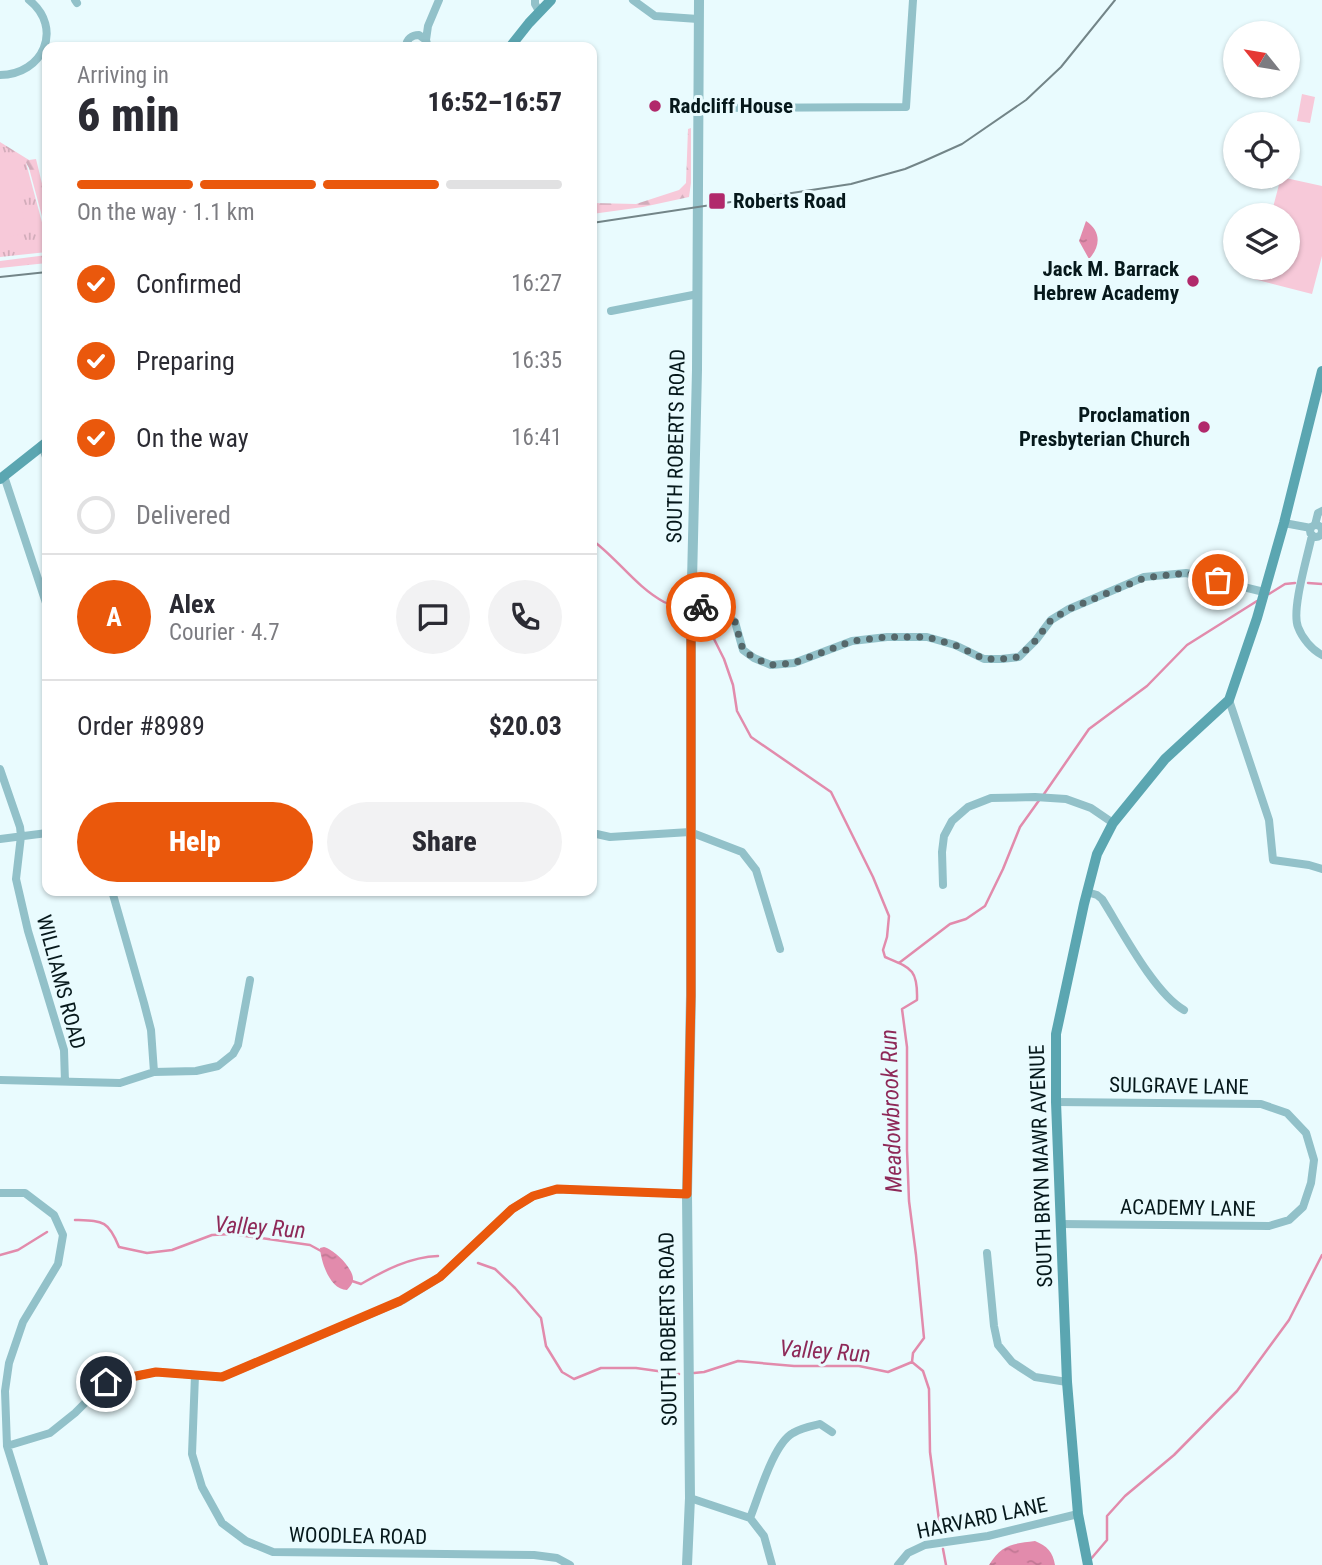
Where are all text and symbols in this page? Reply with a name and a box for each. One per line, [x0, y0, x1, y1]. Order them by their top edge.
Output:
north arrow [1223, 21, 1300, 98]
map controls [1223, 21, 1300, 280]
text: Arriving in [77, 62, 169, 89]
text: 16:52–16:57 [428, 87, 562, 117]
text: 6 min [77, 88, 180, 142]
place label: Radcliff House [669, 94, 793, 118]
marker: Radcliff House [647, 98, 663, 114]
button: locate [1223, 112, 1300, 189]
place label: Roberts Road [733, 189, 846, 213]
marker: Roberts Road [707, 191, 727, 211]
text: On the way · 1.1 km [77, 199, 255, 226]
button: layers [1223, 203, 1300, 280]
place label: Jack M. Barrack Hebrew Academy [1033, 257, 1180, 305]
icon: check [77, 265, 115, 303]
text: Confirmed [136, 269, 242, 299]
text: 16:27 [511, 270, 562, 297]
marker: Jack M. Barrack Hebrew Academy [1185, 273, 1201, 289]
icon: check [77, 342, 115, 380]
text: Preparing [136, 346, 235, 376]
text: 16:35 [511, 347, 562, 374]
street label: SOUTH ROBERTS ROAD [662, 349, 690, 543]
place label: Proclamation Presbyterian Church [1019, 403, 1190, 451]
icon: check [77, 419, 115, 457]
marker: Proclamation Presbyterian Church [1196, 419, 1212, 435]
text: On the way [136, 423, 249, 453]
text: 16:41 [511, 424, 562, 451]
text: Delivered [136, 500, 231, 530]
pin [1188, 550, 1248, 610]
icon: bag [1199, 561, 1237, 599]
courier [666, 572, 736, 642]
button: chat [396, 580, 470, 654]
button: phone [488, 580, 562, 654]
icon: bike [682, 588, 720, 626]
text: Alex [169, 589, 215, 619]
text: A [106, 602, 122, 632]
text: Courier · 4.7 [169, 619, 280, 646]
text: Order #8989 [77, 711, 205, 741]
text: $20.03 [489, 711, 562, 741]
button: Help [77, 802, 313, 882]
button: Share [327, 802, 562, 882]
street label: WILLIAMS ROAD [32, 912, 90, 1052]
water label: Meadowbrook Run [875, 1029, 908, 1193]
street label: SOUTH BRYN MAWR AVENUE [1025, 1044, 1057, 1288]
street label: SULGRAVE LANE [1109, 1073, 1249, 1099]
street label: ACADEMY LANE [1120, 1195, 1256, 1221]
water label: Valley Run [214, 1211, 306, 1244]
street label: SOUTH ROBERTS ROAD [654, 1232, 682, 1426]
water label: Valley Run [779, 1335, 871, 1368]
pin [76, 1352, 136, 1412]
icon: home [87, 1363, 125, 1401]
street label: HARVARD LANE [914, 1492, 1050, 1544]
street label: WOODLEA ROAD [289, 1523, 427, 1549]

